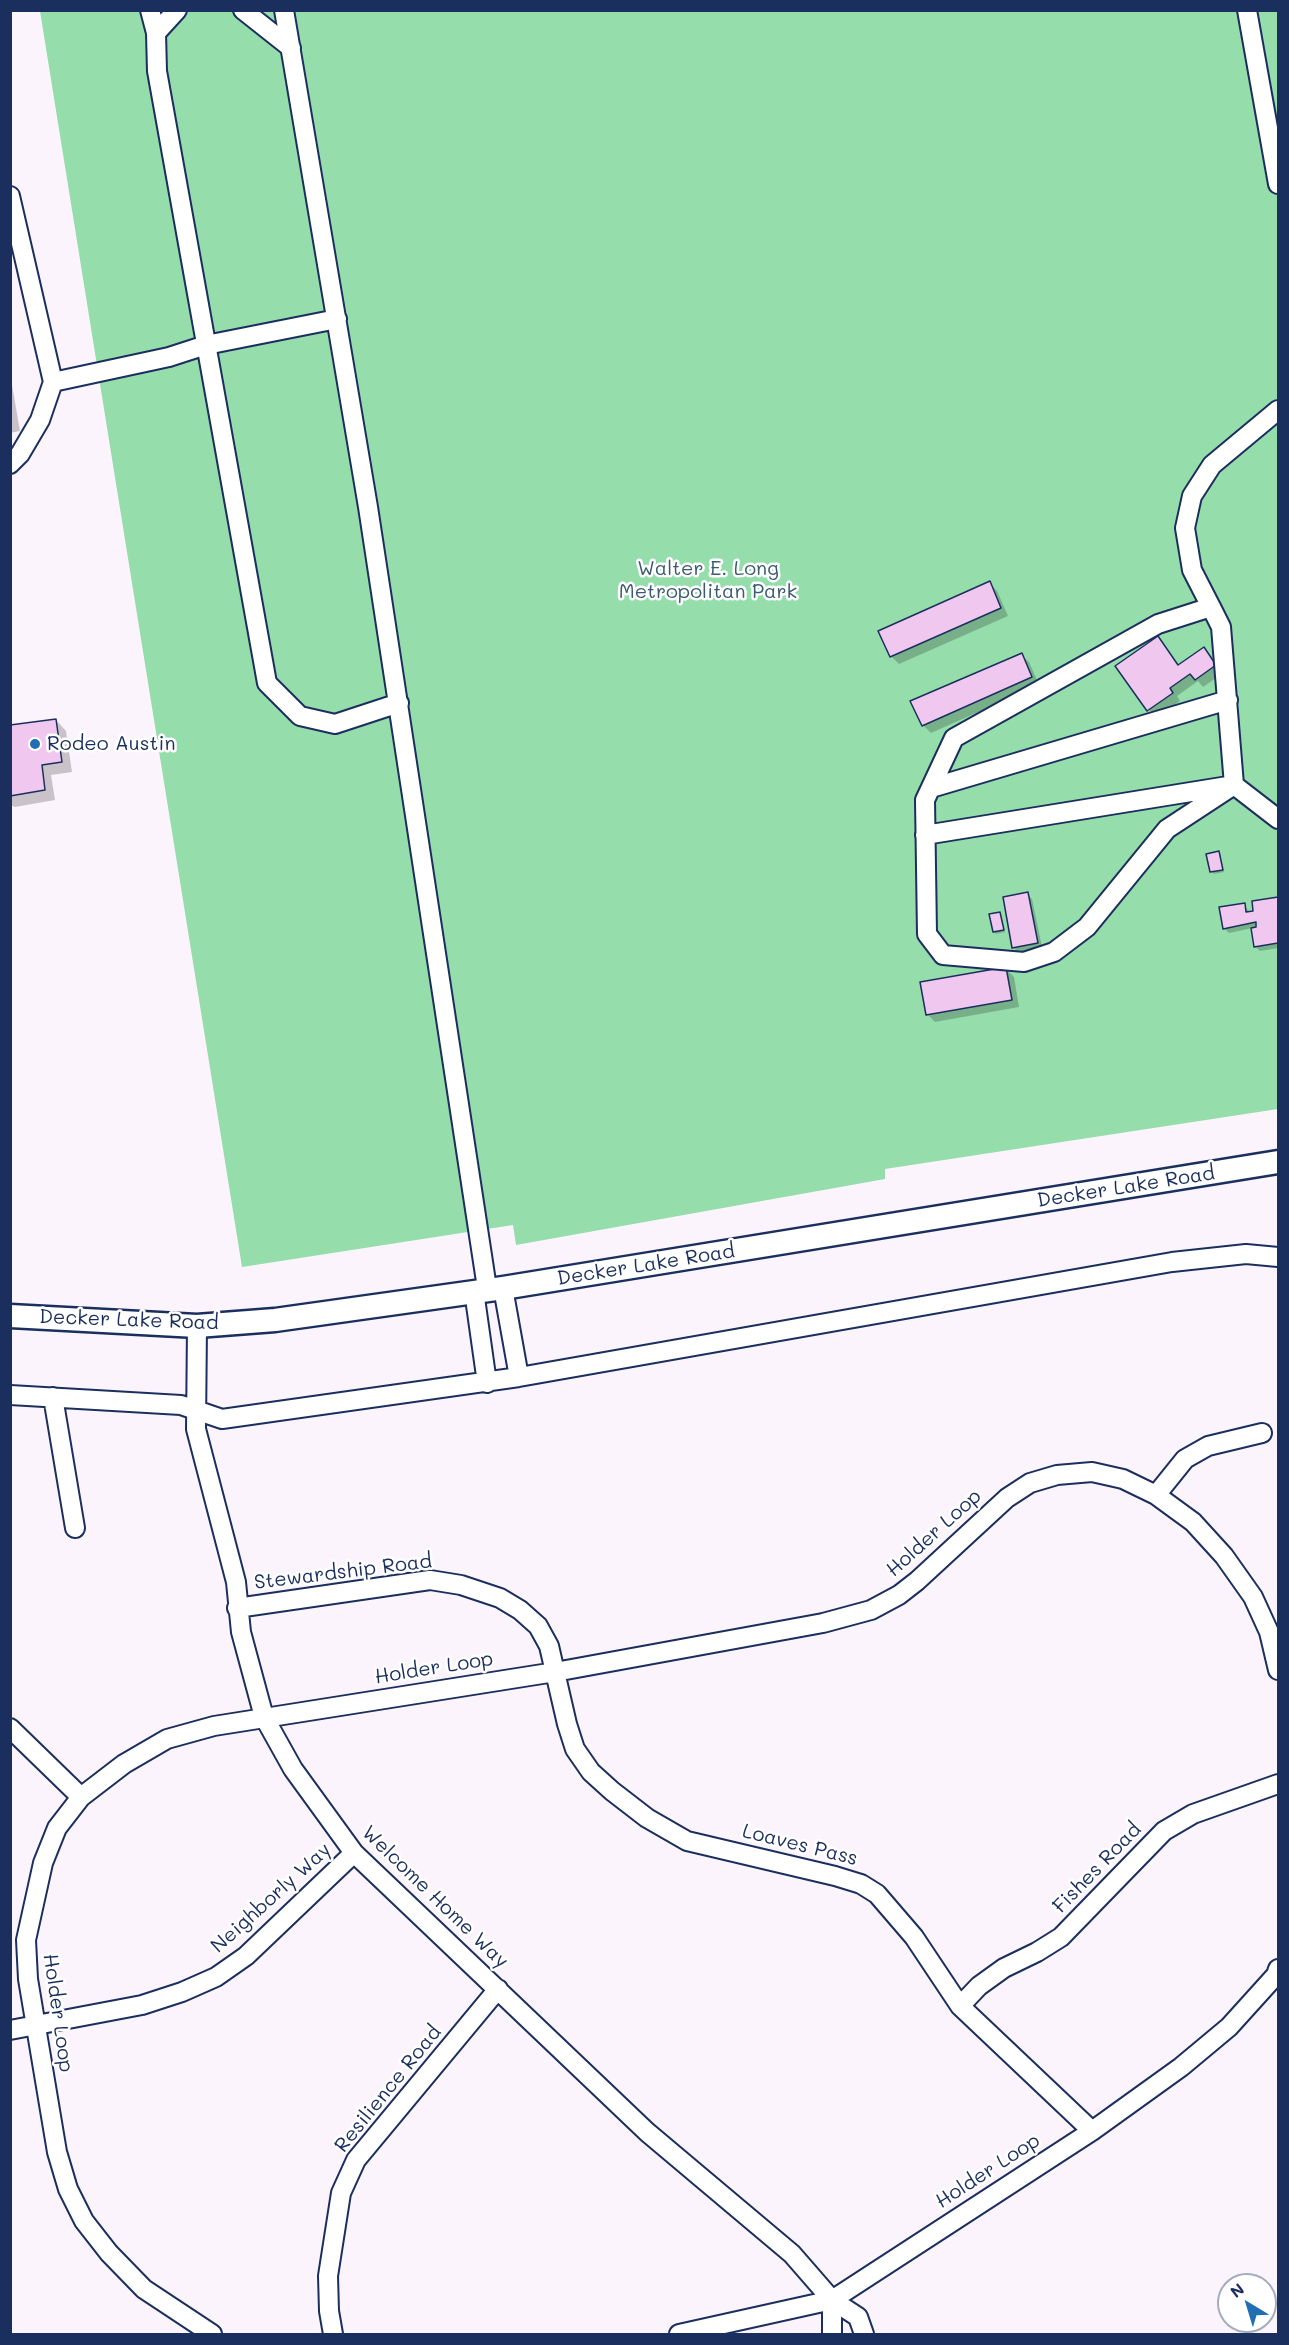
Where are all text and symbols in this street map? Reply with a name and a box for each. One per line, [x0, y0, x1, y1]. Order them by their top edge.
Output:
park label: Walter E. Long Metropolitan Park [619, 557, 797, 604]
place label: Rodeo Austin [47, 732, 175, 756]
marker: Rodeo Austin [28, 737, 42, 751]
street label: Decker Lake Road [1035, 1161, 1217, 1213]
street label: Decker Lake Road [555, 1239, 737, 1291]
street label: Decker Lake Road [39, 1305, 219, 1335]
street label: Holder Loop [882, 1484, 986, 1582]
street label: Stewardship Road [253, 1549, 433, 1595]
street label: Holder Loop [373, 1647, 495, 1689]
street label: Fishes Road [1048, 1818, 1146, 1918]
street label: Loaves Pass [740, 1819, 860, 1871]
street label: Welcome Home Way [357, 1821, 513, 1973]
street label: Neighborly Way [206, 1838, 336, 1958]
street label: Holder Loop [38, 1952, 78, 2074]
street label: Resilience Road [330, 2021, 446, 2157]
street label: Holder Loop [931, 2128, 1045, 2214]
north arrow [1217, 2273, 1277, 2333]
text: N [1226, 2278, 1248, 2302]

